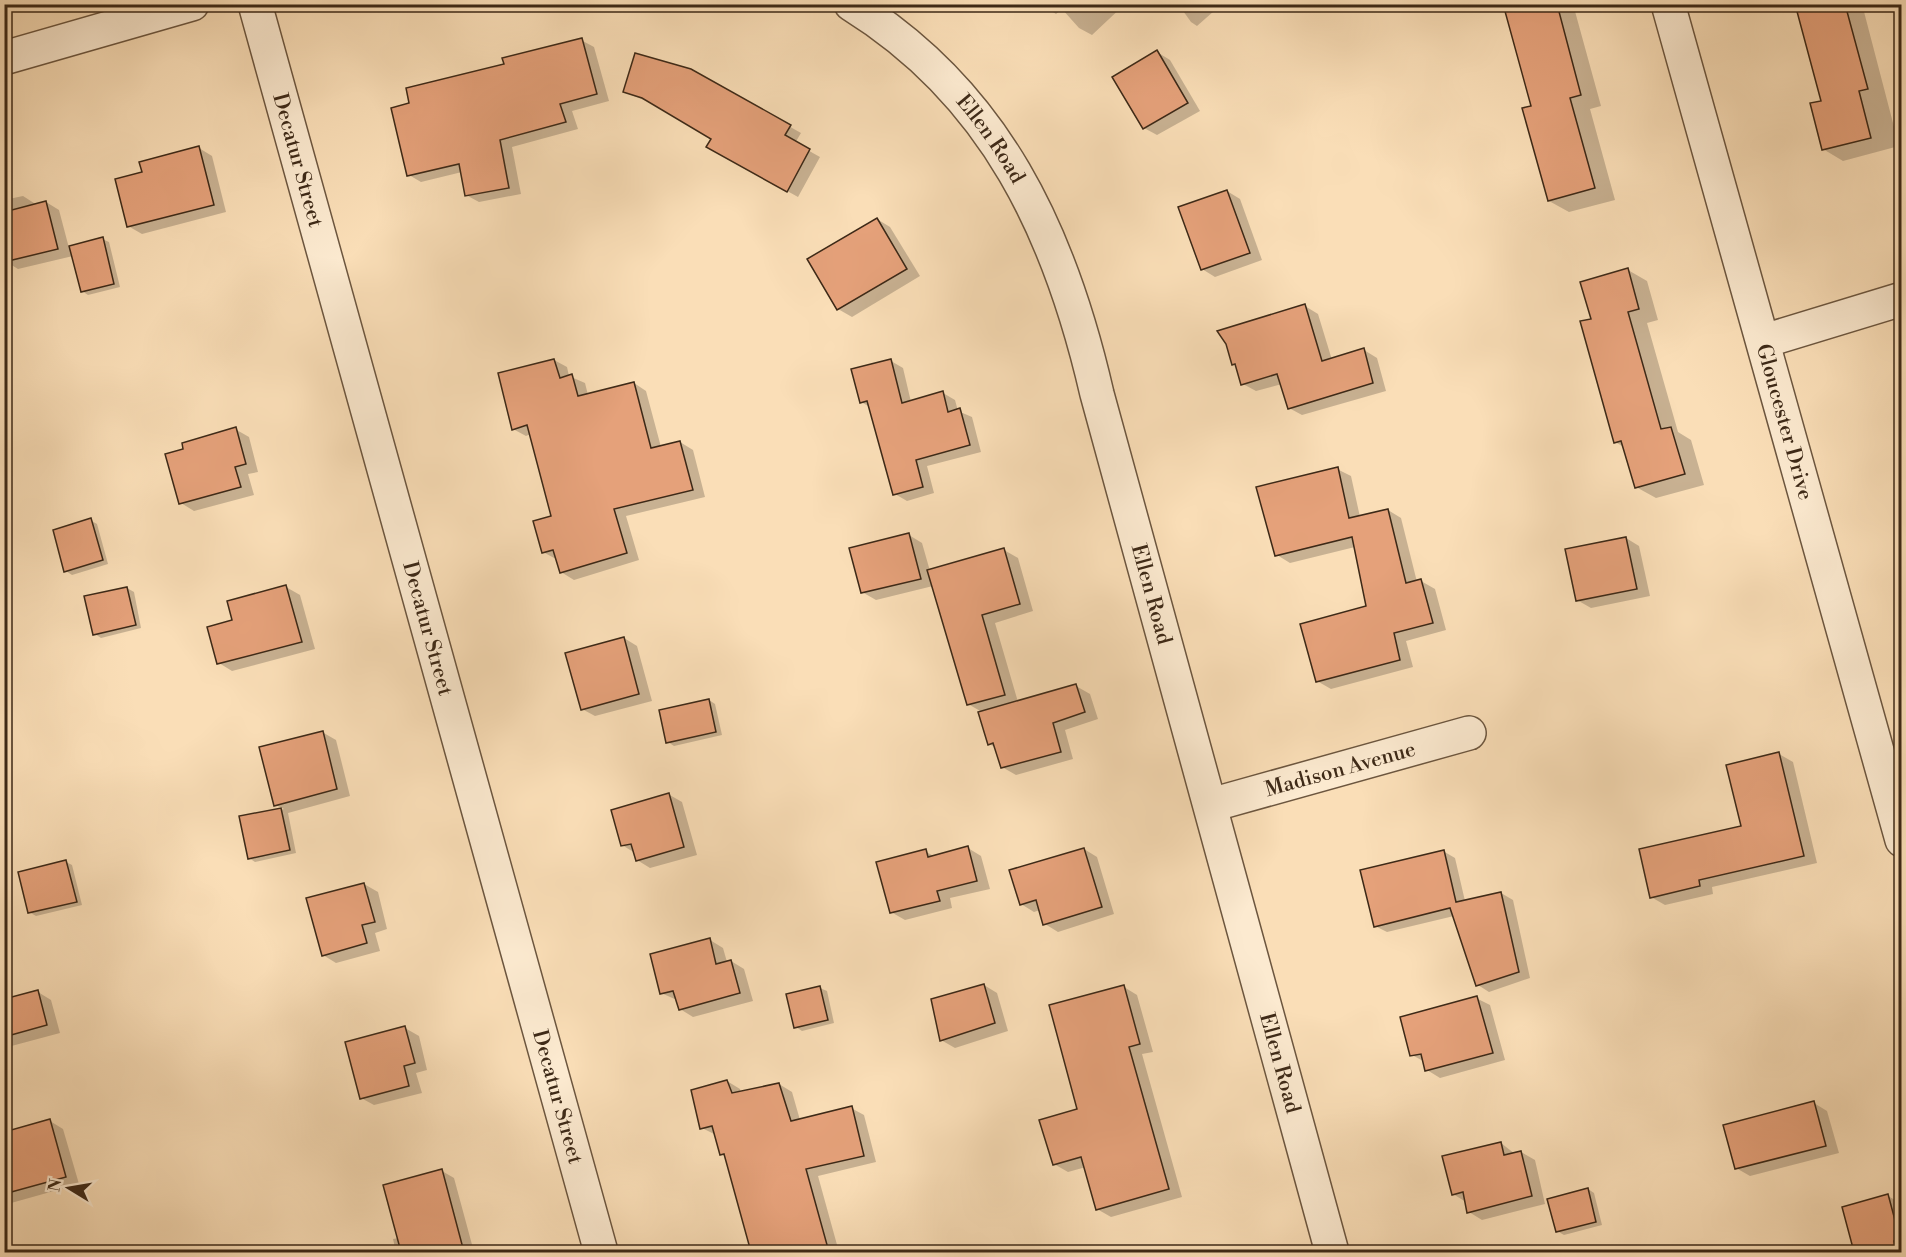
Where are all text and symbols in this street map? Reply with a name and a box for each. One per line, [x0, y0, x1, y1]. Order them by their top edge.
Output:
street label: Ellen Road [950, 89, 1030, 189]
street label: Decatur Street [266, 90, 328, 231]
street label: Gloucester Drive [1750, 341, 1818, 503]
street label: Ellen Road [1125, 541, 1177, 648]
street label: Decatur Street [396, 559, 458, 699]
street label: Madison Avenue [1262, 737, 1419, 803]
street label: Ellen Road [1253, 1010, 1305, 1116]
street label: Decatur Street [526, 1027, 588, 1168]
north arrow [39, 1158, 99, 1218]
text: N [44, 1177, 66, 1193]

